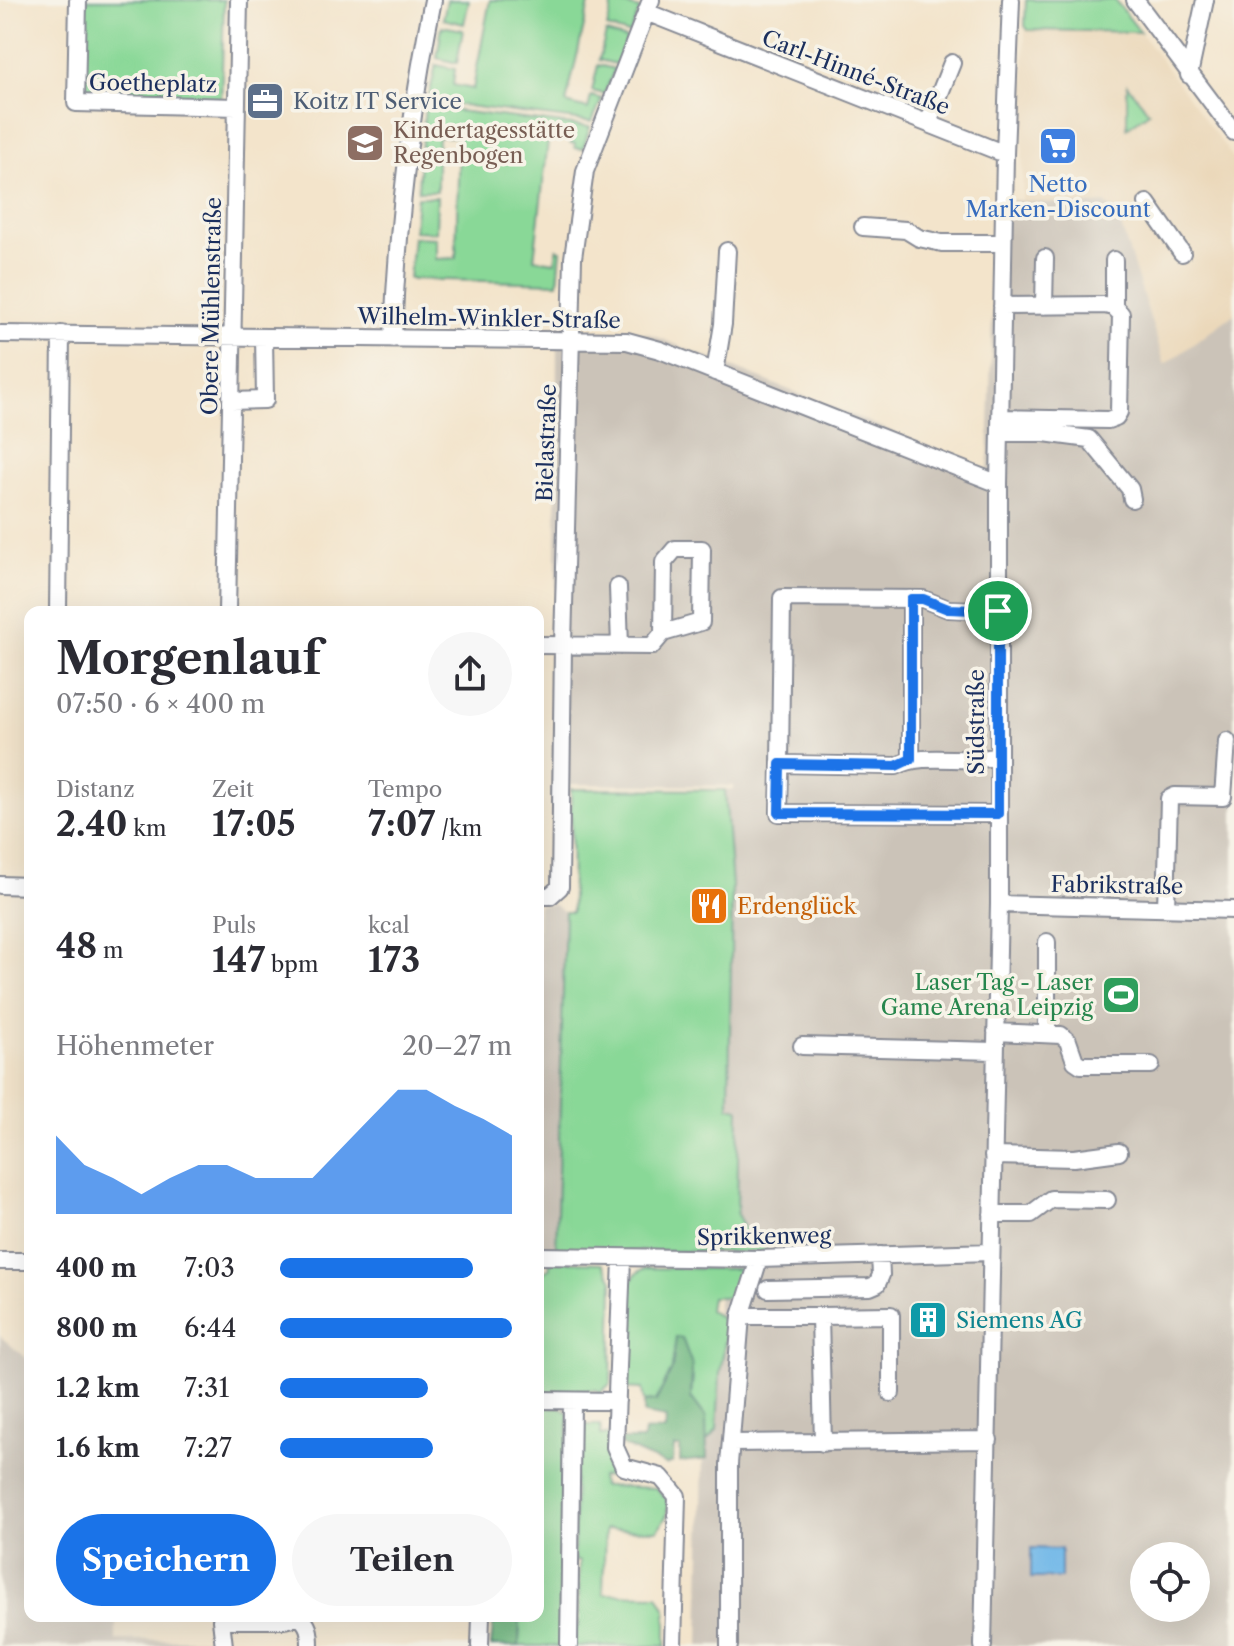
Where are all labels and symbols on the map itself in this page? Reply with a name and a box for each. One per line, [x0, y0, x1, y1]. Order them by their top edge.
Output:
street label: Carl-Hinné-Straße [758, 24, 954, 121]
street label: Goetheplatz [89, 69, 217, 98]
office icon: Koitz IT Service [244, 80, 286, 122]
place label: Koitz IT Service [293, 88, 462, 115]
place label: Kindertagesstätte Regenbogen [393, 117, 575, 169]
school or university icon: Kindertagesstätte Regenbogen [344, 122, 386, 164]
supermarket icon: Netto Marken-Discount [1037, 125, 1079, 167]
place label: Netto Marken-Discount [966, 171, 1151, 223]
street label: Obere Mühlenstraße [196, 197, 227, 415]
street label: Wilhelm-Winkler-Straße [356, 303, 621, 334]
street label: Bielastraße [531, 384, 562, 502]
pin [964, 577, 1032, 645]
street label: Südstraße [963, 669, 990, 775]
street label: Fabrikstraße [1050, 871, 1184, 900]
restaurant icon: Erdenglück [688, 885, 730, 927]
place label: Erdenglück [737, 893, 858, 920]
place label: Laser Tag - Laser Game Arena Leipzig [881, 969, 1093, 1021]
sports icon: Laser Tag - Laser Game Arena Leipzig [1100, 974, 1142, 1016]
street label: Sprikkenweg [697, 1222, 832, 1251]
building icon: Siemens AG [907, 1299, 949, 1341]
place label: Siemens AG [956, 1307, 1083, 1334]

